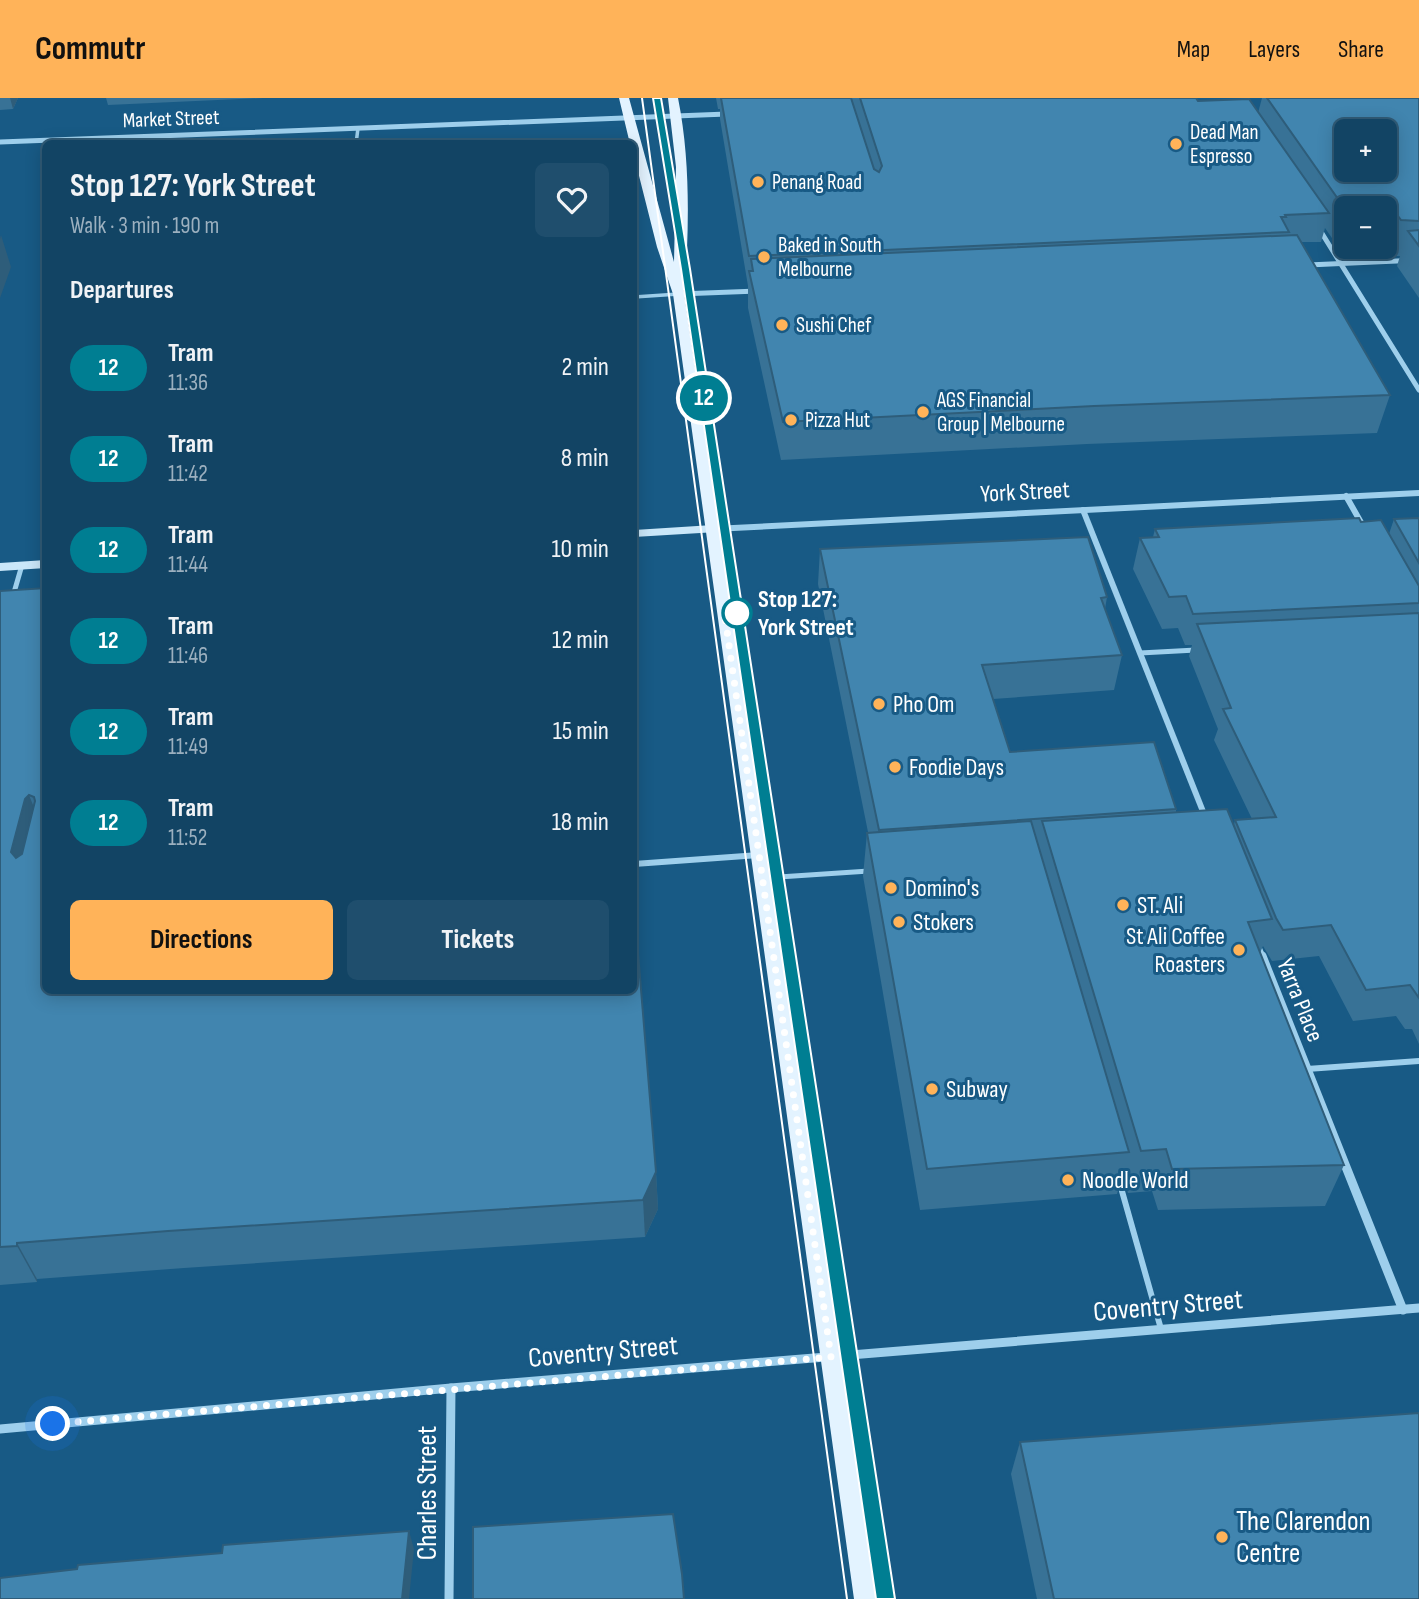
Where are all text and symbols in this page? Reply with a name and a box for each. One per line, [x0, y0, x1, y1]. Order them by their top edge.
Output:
text: Commutr [35, 29, 145, 69]
text: Map [1177, 35, 1210, 64]
text: Layers [1248, 35, 1300, 64]
text: Share [1338, 35, 1384, 64]
street label: Market Street [122, 105, 220, 133]
map controls [1334, 119, 1397, 259]
button: + [1334, 119, 1397, 182]
place label: Dead Man Espresso [1190, 120, 1259, 169]
marker: Dead Man Espresso [1168, 136, 1184, 152]
button: heart [535, 163, 609, 237]
text: Stop 127: York Street [70, 166, 316, 206]
place label: Penang Road [772, 170, 862, 195]
marker: Penang Road [750, 174, 766, 190]
button: − [1334, 196, 1397, 259]
text: Walk · 3 min · 190 m [70, 212, 219, 240]
place label: Baked in South Melbourne [778, 233, 882, 282]
marker: Baked in South Melbourne [756, 249, 772, 265]
text: Departures [70, 275, 174, 306]
place label: Sushi Chef [796, 313, 872, 338]
marker: Sushi Chef [774, 317, 790, 333]
text: Tram [168, 338, 213, 369]
text: 2 min [561, 352, 609, 383]
text: 12 [98, 353, 119, 382]
text: 11:36 [168, 369, 208, 397]
line badge: 12 [672, 375, 736, 421]
text: 12 [694, 383, 714, 412]
place label: AGS Financial Group | Melbourne [936, 388, 1065, 437]
marker: AGS Financial Group | Melbourne [915, 404, 931, 420]
place label: Pizza Hut [805, 408, 870, 433]
marker: Pizza Hut [783, 412, 799, 428]
text: Tram [168, 429, 213, 460]
text: 8 min [561, 443, 609, 474]
text: 12 [98, 444, 119, 473]
text: 11:42 [168, 460, 208, 488]
street label: York Street [980, 475, 1070, 509]
text: Tram [168, 520, 213, 551]
text: 10 min [552, 534, 609, 565]
text: 12 [98, 535, 119, 564]
text: 11:44 [168, 551, 208, 579]
place label: Stop 127: York Street [758, 585, 854, 642]
marker: Stop 127: York Street [722, 598, 752, 628]
text: Tram [168, 611, 213, 642]
text: 12 min [552, 625, 609, 656]
text: 12 [98, 626, 119, 655]
text: 11:46 [168, 642, 208, 670]
place label: Pho Om [893, 690, 954, 719]
marker: Pho Om [871, 696, 887, 712]
text: Tram [168, 702, 213, 733]
text: 15 min [553, 716, 609, 747]
text: 12 [98, 717, 119, 746]
text: 11:49 [168, 733, 208, 761]
place label: Foodie Days [909, 753, 1004, 782]
marker: Foodie Days [887, 759, 903, 775]
text: Tram [168, 793, 213, 824]
text: 18 min [552, 807, 609, 838]
text: 12 [98, 808, 119, 837]
text: 11:52 [168, 824, 207, 852]
place label: Domino's [905, 874, 979, 903]
marker: Domino's [883, 880, 899, 896]
place label: ST. Ali [1137, 891, 1183, 920]
marker: ST. Ali [1115, 897, 1131, 913]
button: Directions [70, 900, 333, 980]
button: Tickets [347, 900, 609, 980]
place label: Stokers [913, 908, 974, 937]
marker: Stokers [891, 914, 907, 930]
place label: St Ali Coffee Roasters [1126, 922, 1225, 979]
marker: St Ali Coffee Roasters [1231, 942, 1247, 958]
street label: Yarra Place [1270, 954, 1330, 1046]
place label: Subway [946, 1075, 1008, 1104]
marker: Subway [924, 1081, 940, 1097]
place label: Noodle World [1082, 1166, 1189, 1195]
marker: Noodle World [1060, 1172, 1076, 1188]
street label: Coventry Street [1092, 1283, 1244, 1329]
street label: Coventry Street [527, 1329, 679, 1375]
your location [35, 1406, 70, 1441]
street label: Charles Street [411, 1426, 444, 1560]
place label: The Clarendon Centre [1236, 1505, 1371, 1570]
marker: The Clarendon Centre [1214, 1529, 1230, 1545]

